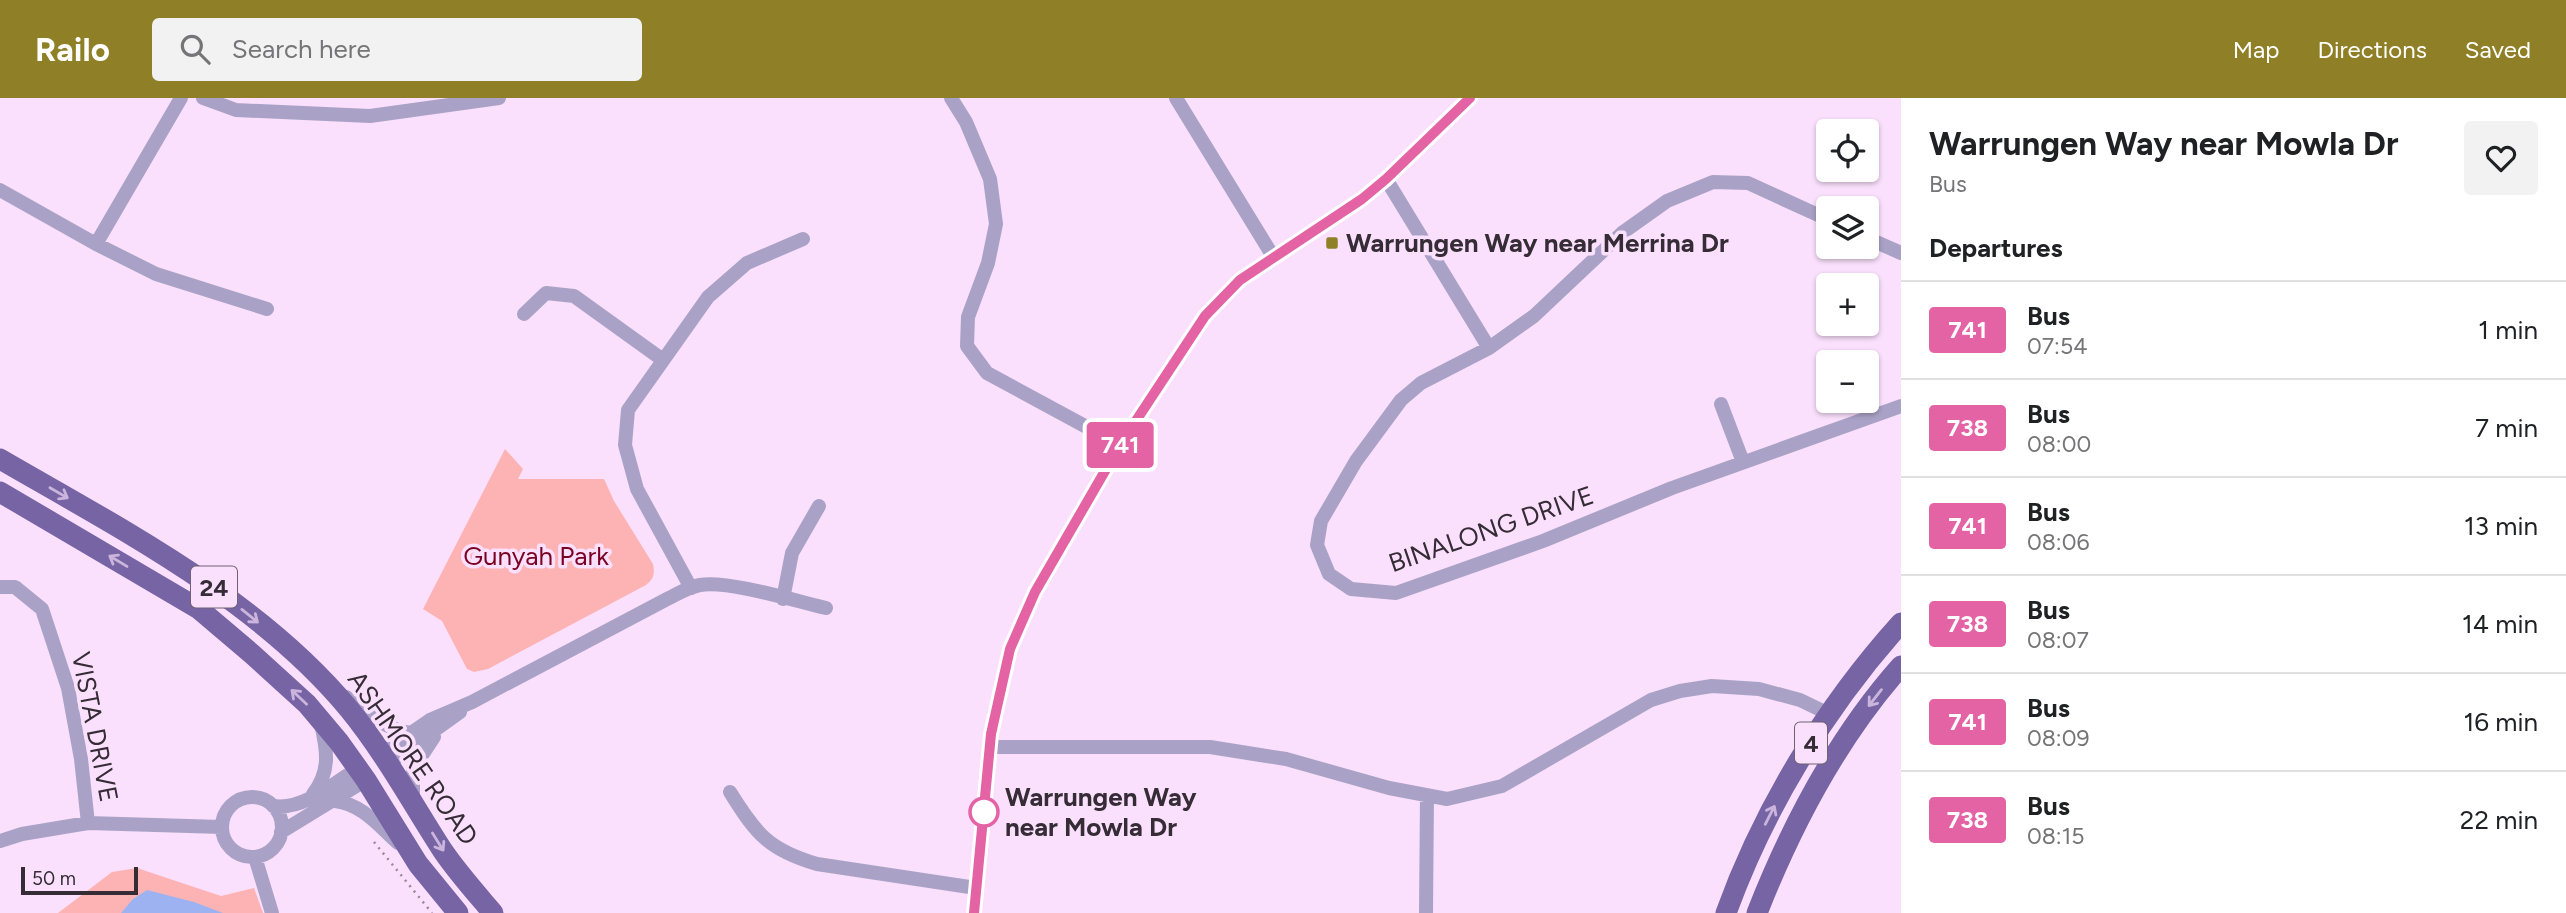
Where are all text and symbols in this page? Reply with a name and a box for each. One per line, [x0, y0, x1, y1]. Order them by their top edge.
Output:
search box [152, 18, 642, 81]
text: Railo [35, 30, 110, 69]
icon: search [176, 30, 214, 68]
text: Search here [232, 33, 371, 65]
text: Map [2233, 35, 2279, 64]
text: Directions [2317, 35, 2427, 64]
text: Saved [2465, 35, 2531, 64]
map controls [1816, 119, 1879, 413]
button: locate [1816, 119, 1879, 182]
button: heart [2464, 121, 2538, 195]
text: Warrungen Way near Mowla Dr [1929, 124, 2398, 163]
text: Bus [1929, 170, 1967, 198]
button: layers [1816, 196, 1879, 259]
place label: Warrungen Way near Merrina Dr [1346, 227, 1729, 259]
text: Departures [1929, 232, 2063, 264]
marker: Warrungen Way near Merrina Dr [1324, 235, 1340, 251]
button: + [1816, 273, 1879, 336]
text: Bus [2027, 300, 2070, 332]
text: 1 min [2478, 314, 2538, 346]
text: 741 [1948, 315, 1987, 344]
text: 07:54 [2027, 332, 2087, 360]
button: − [1816, 350, 1879, 413]
text: Bus [2027, 398, 2070, 430]
text: 7 min [2475, 412, 2538, 444]
text: 738 [1947, 413, 1988, 442]
line badge: 741 [1080, 422, 1160, 468]
text: 741 [1101, 430, 1139, 459]
text: 08:00 [2027, 430, 2091, 458]
street label: BINALONG DRIVE [1384, 479, 1598, 579]
one-way arrow [49, 486, 69, 500]
text: Bus [2027, 496, 2070, 528]
text: 13 min [2464, 510, 2538, 542]
text: 741 [1948, 511, 1987, 540]
text: 08:06 [2027, 528, 2089, 556]
park label: Gunyah Park [463, 540, 609, 572]
one-way arrow [108, 553, 128, 567]
road number: 24 [191, 566, 237, 608]
text: Bus [2027, 594, 2070, 626]
one-way arrow [241, 608, 259, 624]
text: 14 min [2462, 608, 2538, 640]
text: 738 [1947, 609, 1988, 638]
text: 08:07 [2027, 626, 2089, 654]
street label: VISTA DRIVE [65, 649, 125, 805]
street label: ASHMORE ROAD [341, 665, 485, 851]
one-way arrow [291, 688, 308, 705]
one-way arrow [1868, 688, 1883, 706]
text: Bus [2027, 692, 2070, 724]
text: 16 min [2463, 706, 2538, 738]
text: 741 [1948, 707, 1987, 736]
road number: 4 [1795, 722, 1827, 764]
text: 08:09 [2027, 724, 2089, 752]
place label: Warrungen Way near Mowla Dr [1005, 781, 1197, 843]
text: Bus [2027, 790, 2070, 822]
marker: Warrungen Way near Mowla Dr [969, 797, 999, 827]
text: 22 min [2460, 804, 2538, 836]
one-way arrow [1763, 805, 1777, 825]
text: 738 [1947, 805, 1988, 834]
text: 08:15 [2027, 822, 2084, 850]
one-way arrow [431, 831, 445, 851]
scale bar [21, 864, 138, 896]
text: 50 m [32, 867, 76, 890]

